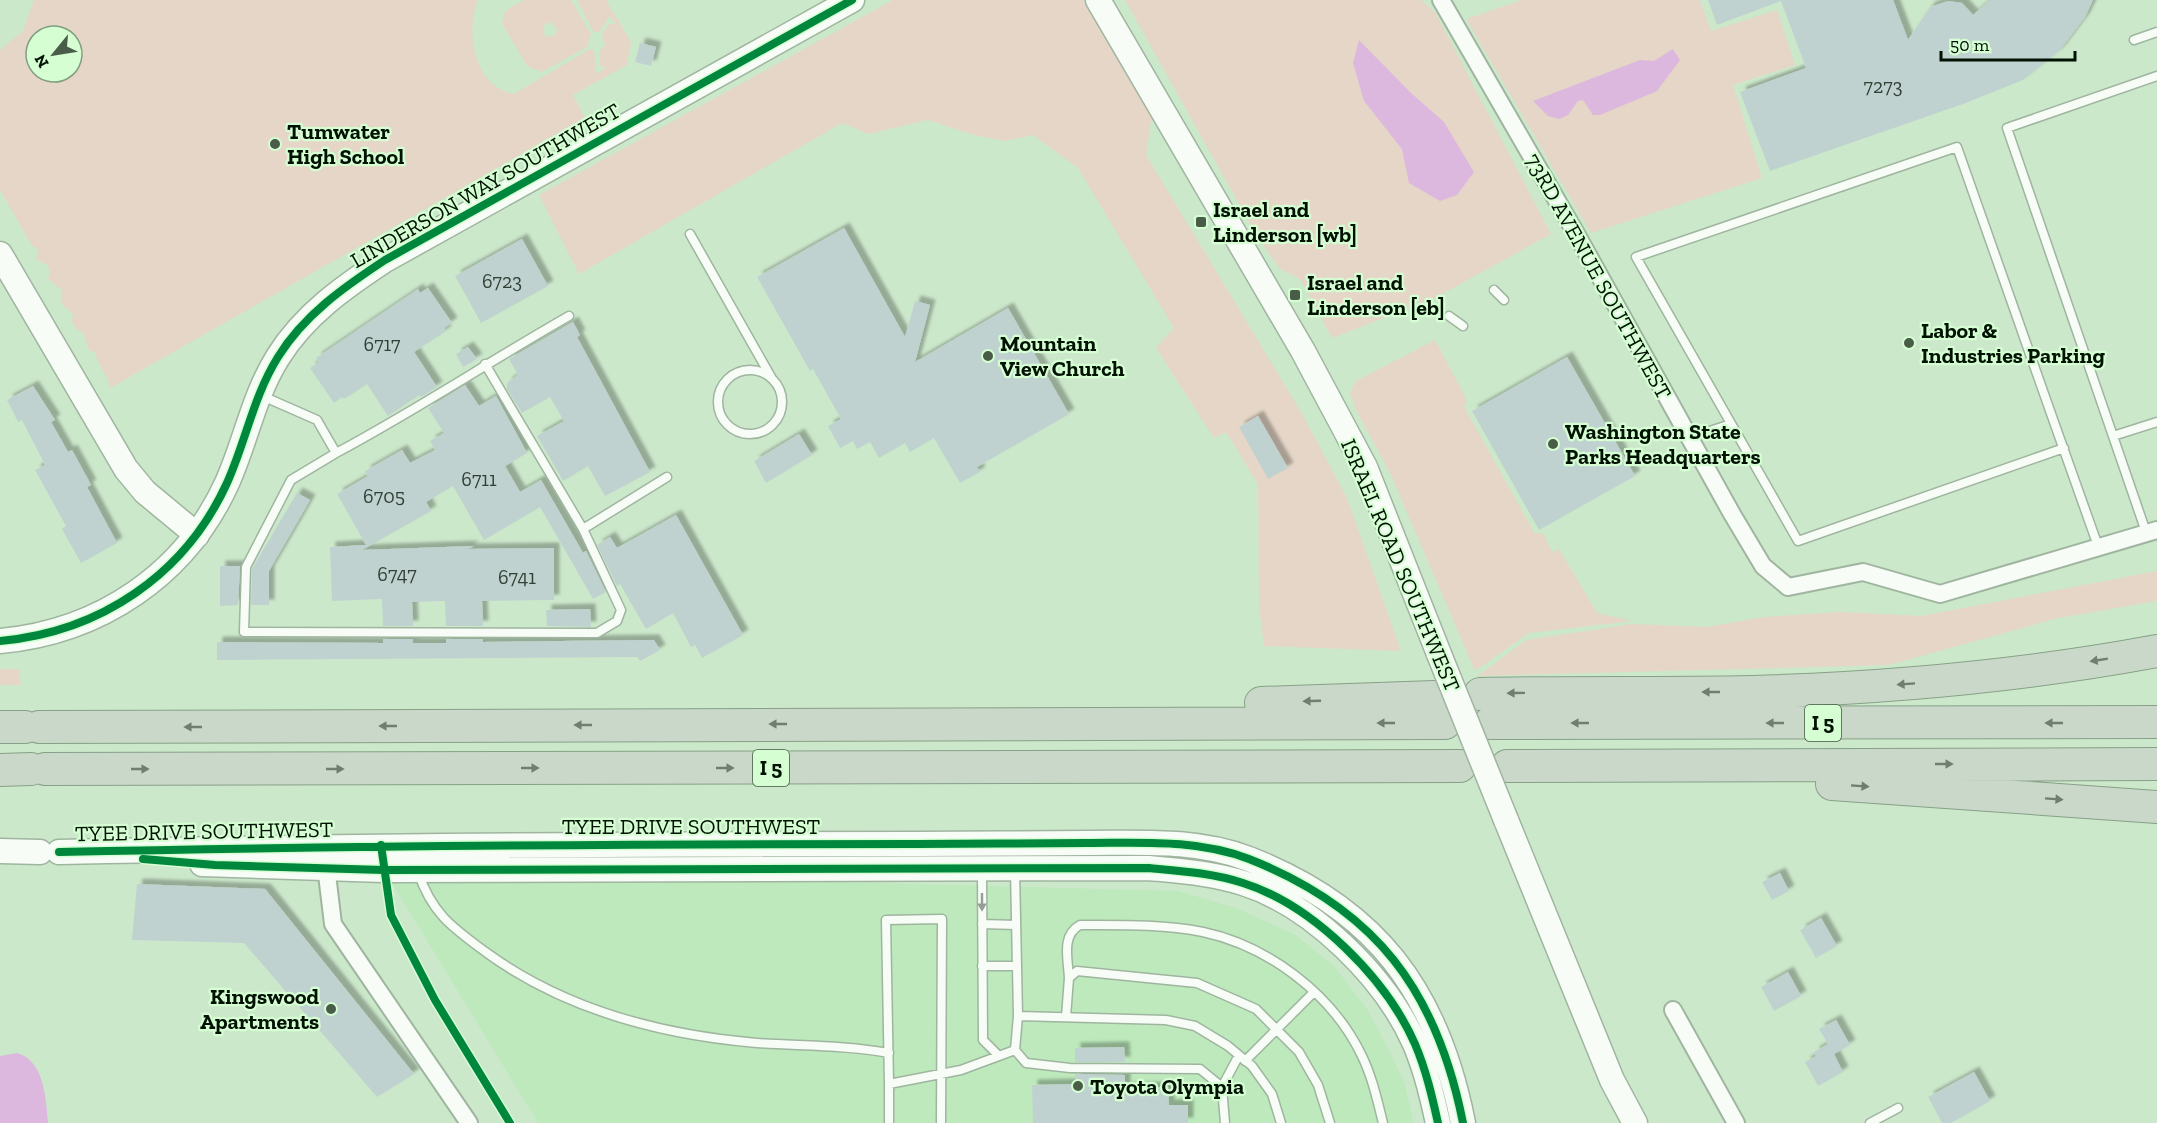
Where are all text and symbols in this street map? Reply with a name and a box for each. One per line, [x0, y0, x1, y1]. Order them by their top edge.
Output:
north arrow [24, 24, 84, 84]
scale bar [1941, 24, 2074, 62]
text: 50 m [1950, 34, 1990, 56]
text: N [30, 51, 53, 71]
house number: 7273 [1864, 74, 1902, 98]
street label: LINDERSON WAY SOUTHWEST [345, 97, 625, 274]
place label: Tumwater High School [287, 118, 404, 170]
marker: Tumwater High School [268, 137, 282, 151]
street label: 73RD AVENUE SOUTHWEST [1520, 149, 1678, 404]
place label: Israel and Linderson [wb] [1213, 196, 1357, 248]
marker: Israel and Linderson [wb] [1194, 215, 1208, 229]
house number: 6723 [482, 269, 522, 293]
place label: Israel and Linderson [eb] [1307, 269, 1445, 321]
marker: Israel and Linderson [eb] [1288, 288, 1302, 302]
place label: Labor & Industries Parking [1921, 317, 2106, 369]
place label: Mountain View Church [1000, 330, 1125, 382]
house number: 6717 [364, 332, 401, 356]
marker: Labor & Industries Parking [1902, 336, 1916, 350]
marker: Mountain View Church [981, 349, 995, 363]
place label: Washington State Parks Headquarters [1565, 418, 1761, 470]
street label: ISRAEL ROAD SOUTHWEST [1335, 435, 1466, 696]
marker: Washington State Parks Headquarters [1546, 437, 1560, 451]
house number: 6711 [461, 467, 497, 491]
house number: 6705 [363, 484, 405, 508]
house number: 6747 [377, 562, 417, 586]
house number: 6741 [498, 565, 536, 589]
one-way arrow [2090, 656, 2109, 665]
one-way arrow [1896, 679, 1915, 688]
one-way arrow [1701, 687, 1720, 697]
one-way arrow [1506, 689, 1525, 698]
one-way arrow [1303, 697, 1322, 706]
road number: I 5 [1805, 705, 1841, 741]
one-way arrow [1377, 718, 1396, 728]
one-way arrow [1571, 718, 1590, 728]
one-way arrow [1766, 718, 1785, 728]
one-way arrow [2045, 718, 2064, 727]
one-way arrow [769, 719, 788, 729]
one-way arrow [574, 720, 593, 730]
one-way arrow [379, 721, 398, 731]
one-way arrow [184, 722, 203, 732]
road number: I 5 [753, 750, 789, 786]
one-way arrow [1935, 759, 1954, 769]
one-way arrow [520, 763, 539, 773]
one-way arrow [715, 763, 734, 773]
one-way arrow [130, 764, 149, 774]
one-way arrow [325, 764, 344, 774]
one-way arrow [1850, 781, 1869, 790]
one-way arrow [2045, 794, 2064, 803]
street label: TYEE DRIVE SOUTHWEST [562, 813, 821, 840]
street label: TYEE DRIVE SOUTHWEST [75, 816, 334, 847]
one-way arrow [977, 893, 987, 912]
place label: Kingswood Apartments [200, 983, 319, 1035]
marker: Kingswood Apartments [324, 1002, 338, 1016]
place label: Toyota Olympia [1090, 1073, 1244, 1100]
marker: Toyota Olympia [1071, 1079, 1085, 1093]

